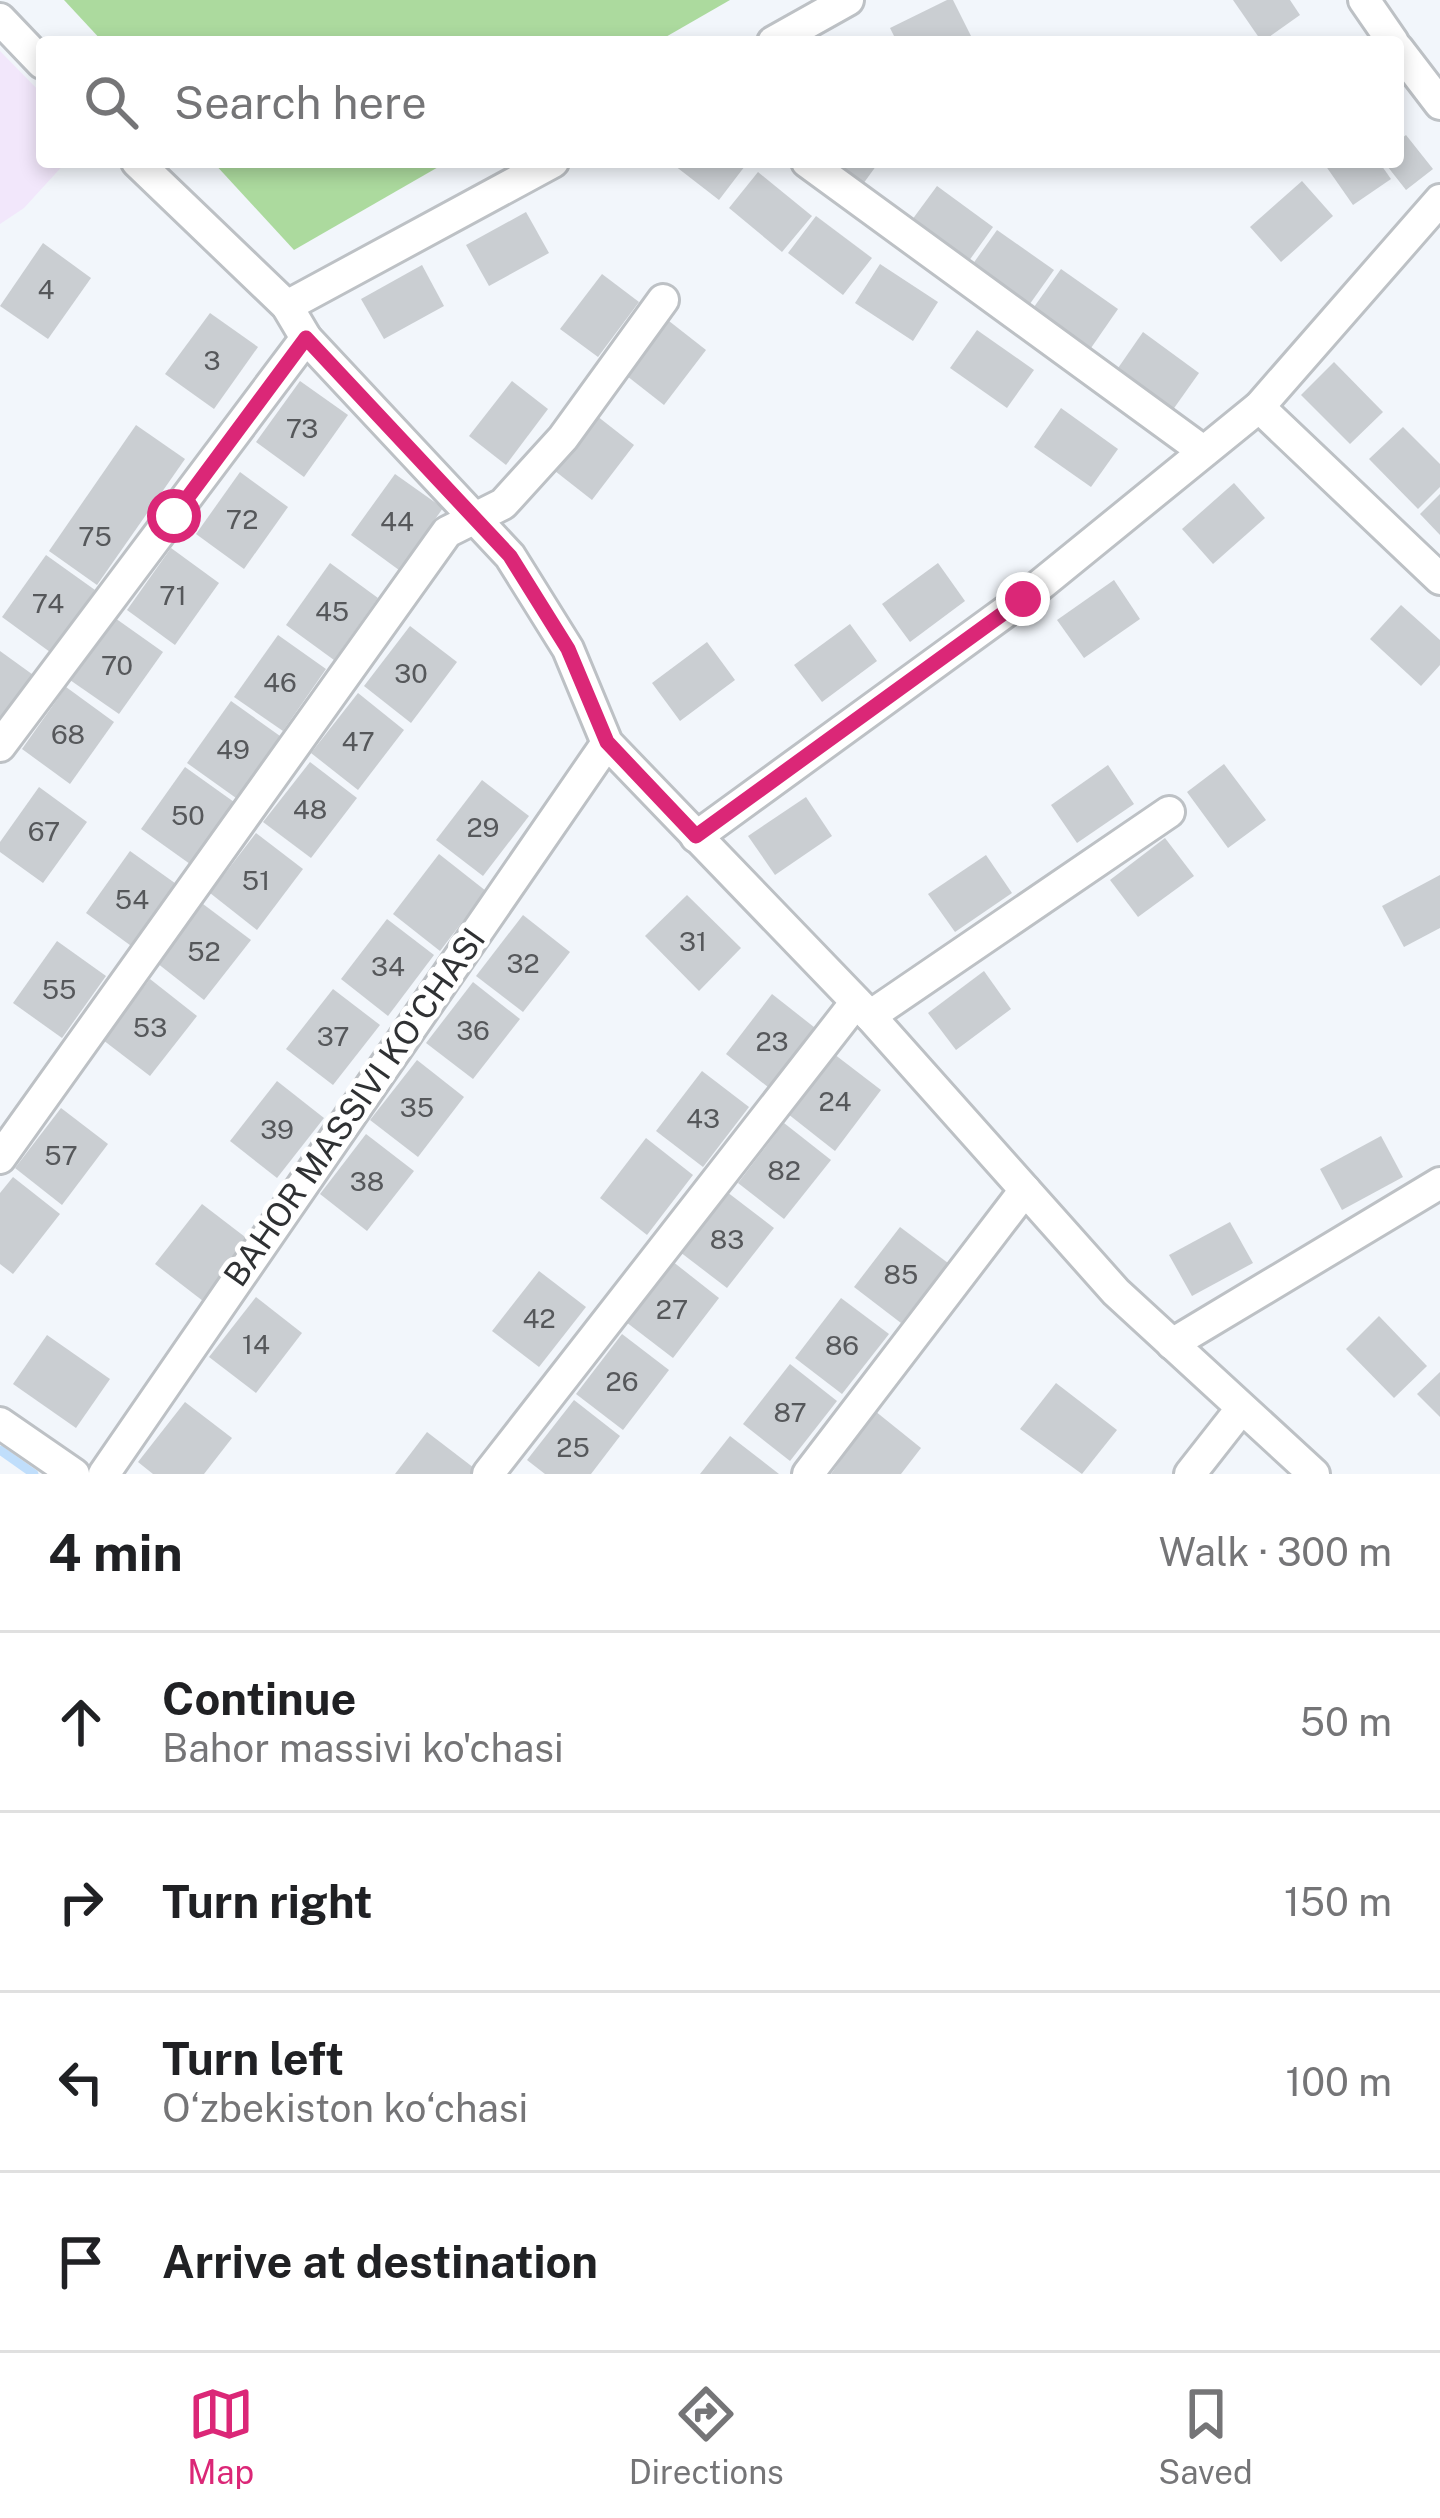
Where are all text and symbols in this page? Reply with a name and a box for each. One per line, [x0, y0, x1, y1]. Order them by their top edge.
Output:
search box [36, 36, 1404, 168]
icon: search [78, 69, 144, 135]
text: Search here [174, 76, 427, 129]
house number: 4 [38, 273, 55, 305]
house number: 3 [203, 344, 221, 376]
house number: 73 [286, 412, 318, 444]
route start [147, 489, 201, 543]
house number: 72 [226, 503, 258, 535]
house number: 44 [380, 505, 414, 537]
house number: 75 [78, 520, 112, 552]
route end [996, 572, 1050, 626]
house number: 71 [159, 579, 187, 611]
house number: 74 [32, 587, 64, 619]
house number: 45 [315, 595, 349, 627]
house number: 70 [101, 649, 133, 681]
house number: 30 [394, 657, 428, 689]
house number: 46 [263, 666, 297, 698]
house number: 68 [51, 718, 85, 750]
house number: 47 [341, 725, 375, 757]
house number: 49 [216, 733, 250, 765]
house number: 48 [293, 793, 327, 825]
house number: 50 [171, 799, 205, 831]
house number: 29 [467, 811, 499, 843]
house number: 67 [28, 815, 60, 847]
house number: 51 [242, 864, 270, 896]
house number: 54 [115, 883, 149, 915]
street label: BAHOR MASSIVI KO'CHASI [216, 921, 492, 1293]
house number: 31 [679, 925, 707, 957]
house number: 52 [187, 935, 221, 967]
house number: 32 [506, 947, 540, 979]
house number: 34 [371, 950, 405, 982]
house number: 55 [42, 973, 76, 1005]
house number: 53 [133, 1011, 167, 1043]
house number: 36 [456, 1014, 490, 1046]
house number: 37 [317, 1020, 349, 1052]
house number: 23 [755, 1025, 789, 1057]
house number: 24 [818, 1085, 852, 1117]
house number: 35 [400, 1091, 434, 1123]
house number: 43 [686, 1102, 720, 1134]
house number: 39 [260, 1113, 294, 1145]
house number: 57 [44, 1139, 78, 1171]
house number: 82 [767, 1154, 801, 1186]
house number: 38 [350, 1165, 384, 1197]
house number: 83 [710, 1223, 744, 1255]
house number: 85 [884, 1258, 918, 1290]
house number: 27 [656, 1293, 688, 1325]
house number: 42 [522, 1302, 556, 1334]
house number: 14 [242, 1328, 270, 1360]
house number: 86 [825, 1329, 859, 1361]
house number: 26 [606, 1365, 638, 1397]
house number: 87 [773, 1396, 807, 1428]
house number: 25 [556, 1431, 590, 1463]
text: 4 min [48, 1523, 183, 1582]
text: Walk · 300 m [1159, 1529, 1392, 1575]
text: Continue [162, 1672, 356, 1725]
icon: ahead [48, 1689, 114, 1755]
text: 50 m [1300, 1699, 1392, 1745]
text: Bahor massivi ko'chasi [162, 1725, 564, 1771]
icon: right [48, 1869, 114, 1935]
text: Turn right [162, 1875, 373, 1928]
text: 150 m [1284, 1879, 1392, 1925]
text: Turn left [162, 2032, 344, 2085]
icon: left [48, 2049, 114, 2115]
text: 100 m [1285, 2059, 1392, 2105]
text: O‘zbekiston ko‘chasi [162, 2085, 528, 2131]
icon: arrive [48, 2229, 114, 2295]
text: Arrive at destination [162, 2235, 598, 2288]
tab: Map [187, 2381, 254, 2491]
tab: Directions [629, 2381, 784, 2491]
tab: Saved [1158, 2381, 1253, 2491]

